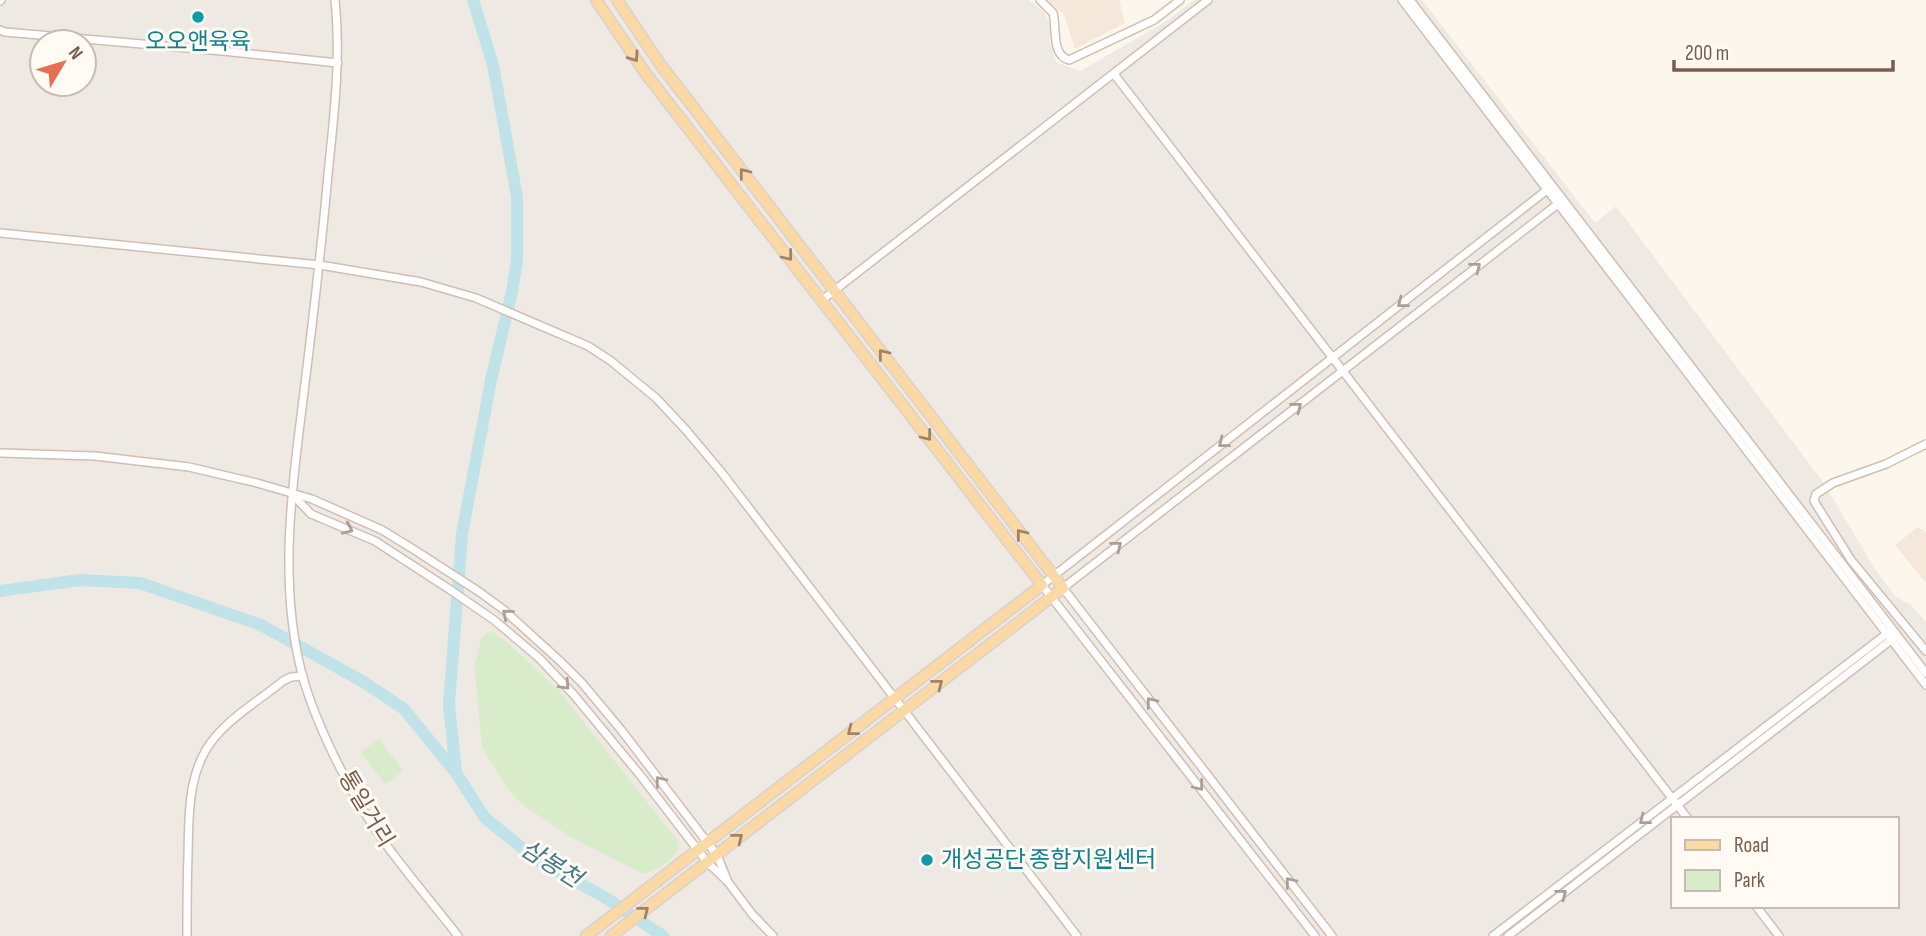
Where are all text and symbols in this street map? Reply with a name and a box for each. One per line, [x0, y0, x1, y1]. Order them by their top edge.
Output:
marker: 오오앤육육 [190, 9, 206, 25]
north arrow [28, 28, 98, 98]
place label: 오오앤육육 [145, 28, 251, 56]
scale bar [1674, 28, 1893, 72]
text: 200 m [1685, 41, 1729, 66]
text: N [63, 42, 87, 65]
one-way arrow [626, 49, 638, 62]
one-way arrow [740, 168, 753, 181]
one-way arrow [779, 249, 792, 261]
one-way arrow [1469, 262, 1481, 275]
one-way arrow [1397, 295, 1410, 308]
one-way arrow [878, 349, 891, 361]
one-way arrow [1289, 402, 1301, 415]
one-way arrow [919, 429, 932, 441]
one-way arrow [1218, 435, 1230, 448]
one-way arrow [341, 521, 353, 535]
one-way arrow [1017, 529, 1030, 542]
one-way arrow [1109, 542, 1122, 555]
one-way arrow [503, 610, 516, 622]
one-way arrow [557, 677, 570, 690]
one-way arrow [930, 680, 943, 693]
one-way arrow [1146, 697, 1159, 710]
one-way arrow [847, 722, 860, 735]
street label: 통일거리 [332, 766, 400, 852]
one-way arrow [656, 776, 669, 789]
one-way arrow [1190, 778, 1203, 791]
one-way arrow [1639, 812, 1651, 825]
legend [1671, 817, 1898, 908]
text: Road [1734, 833, 1769, 858]
water label: 삼봉천 [515, 834, 589, 895]
one-way arrow [731, 834, 743, 847]
place label: 개성공단 종합지원센터 [941, 846, 1156, 874]
marker: 개성공단 종합지원센터 [919, 852, 935, 868]
text: Park [1734, 868, 1765, 893]
one-way arrow [1285, 877, 1298, 890]
one-way arrow [1554, 890, 1567, 903]
one-way arrow [637, 906, 649, 919]

